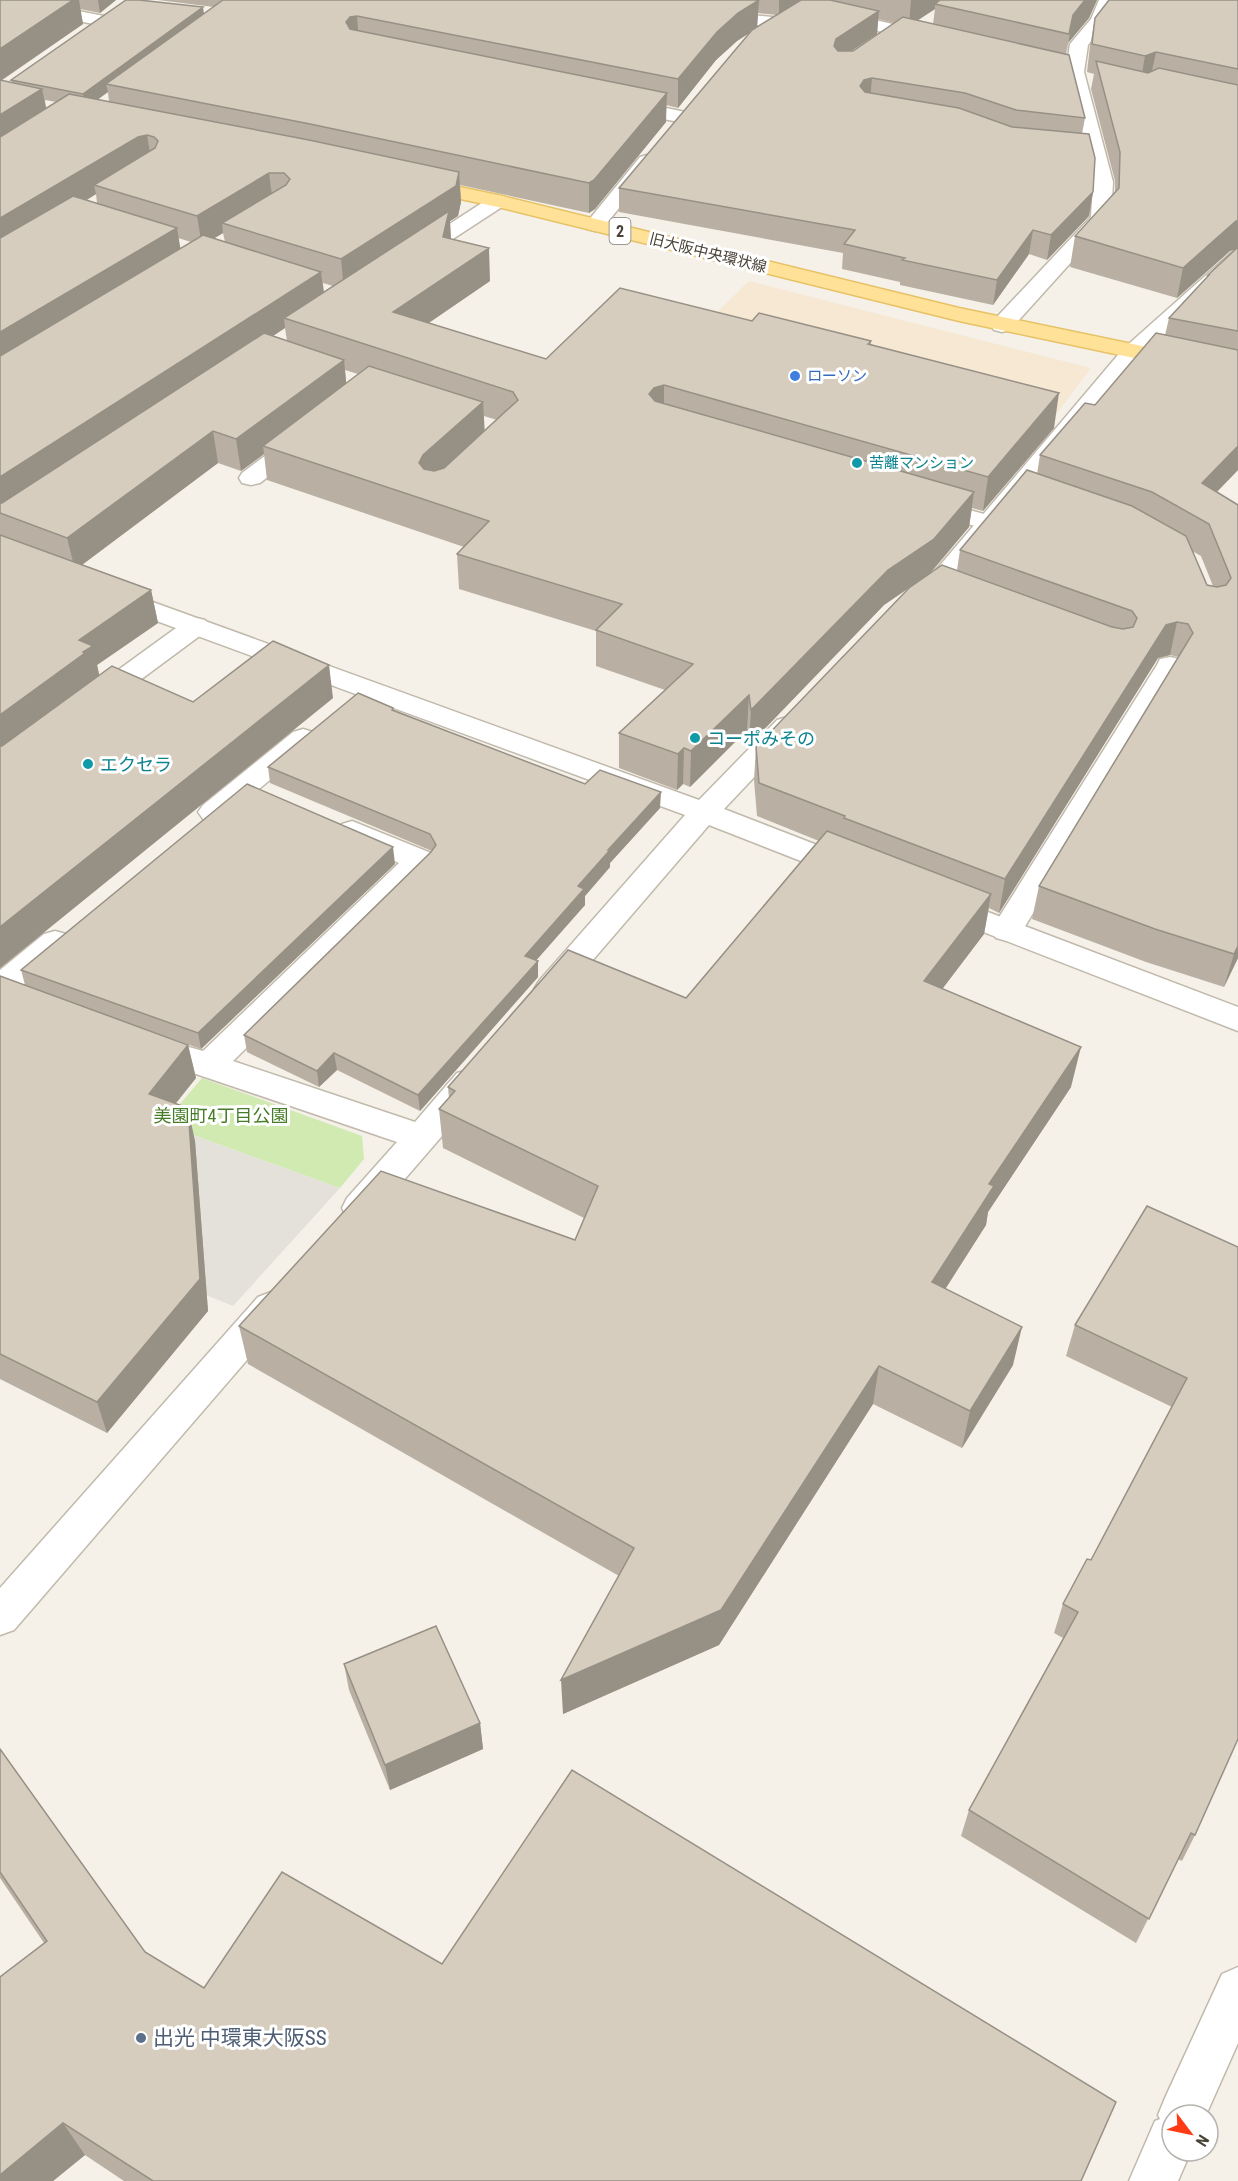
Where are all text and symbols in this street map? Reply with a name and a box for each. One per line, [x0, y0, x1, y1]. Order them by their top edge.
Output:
road number: 2 [610, 218, 630, 244]
street label: 旧大阪中央環状線 [648, 230, 768, 276]
place label: ローソン [807, 367, 867, 385]
marker: ローソン [788, 369, 802, 383]
place label: 苦離マンション [869, 454, 974, 472]
marker: 苦離マンション [850, 456, 864, 470]
place label: コーポみその [707, 728, 815, 749]
marker: コーポみその [688, 731, 702, 745]
place label: エクセラ [100, 754, 172, 775]
marker: エクセラ [81, 757, 95, 771]
park label: 美園町4丁目公園 [154, 1105, 288, 1126]
place label: 出光 中環東大阪SS [153, 2026, 327, 2050]
marker: 出光 中環東大阪SS [134, 2031, 148, 2045]
north arrow [1160, 2103, 1220, 2163]
text: N [1192, 2131, 1213, 2150]

